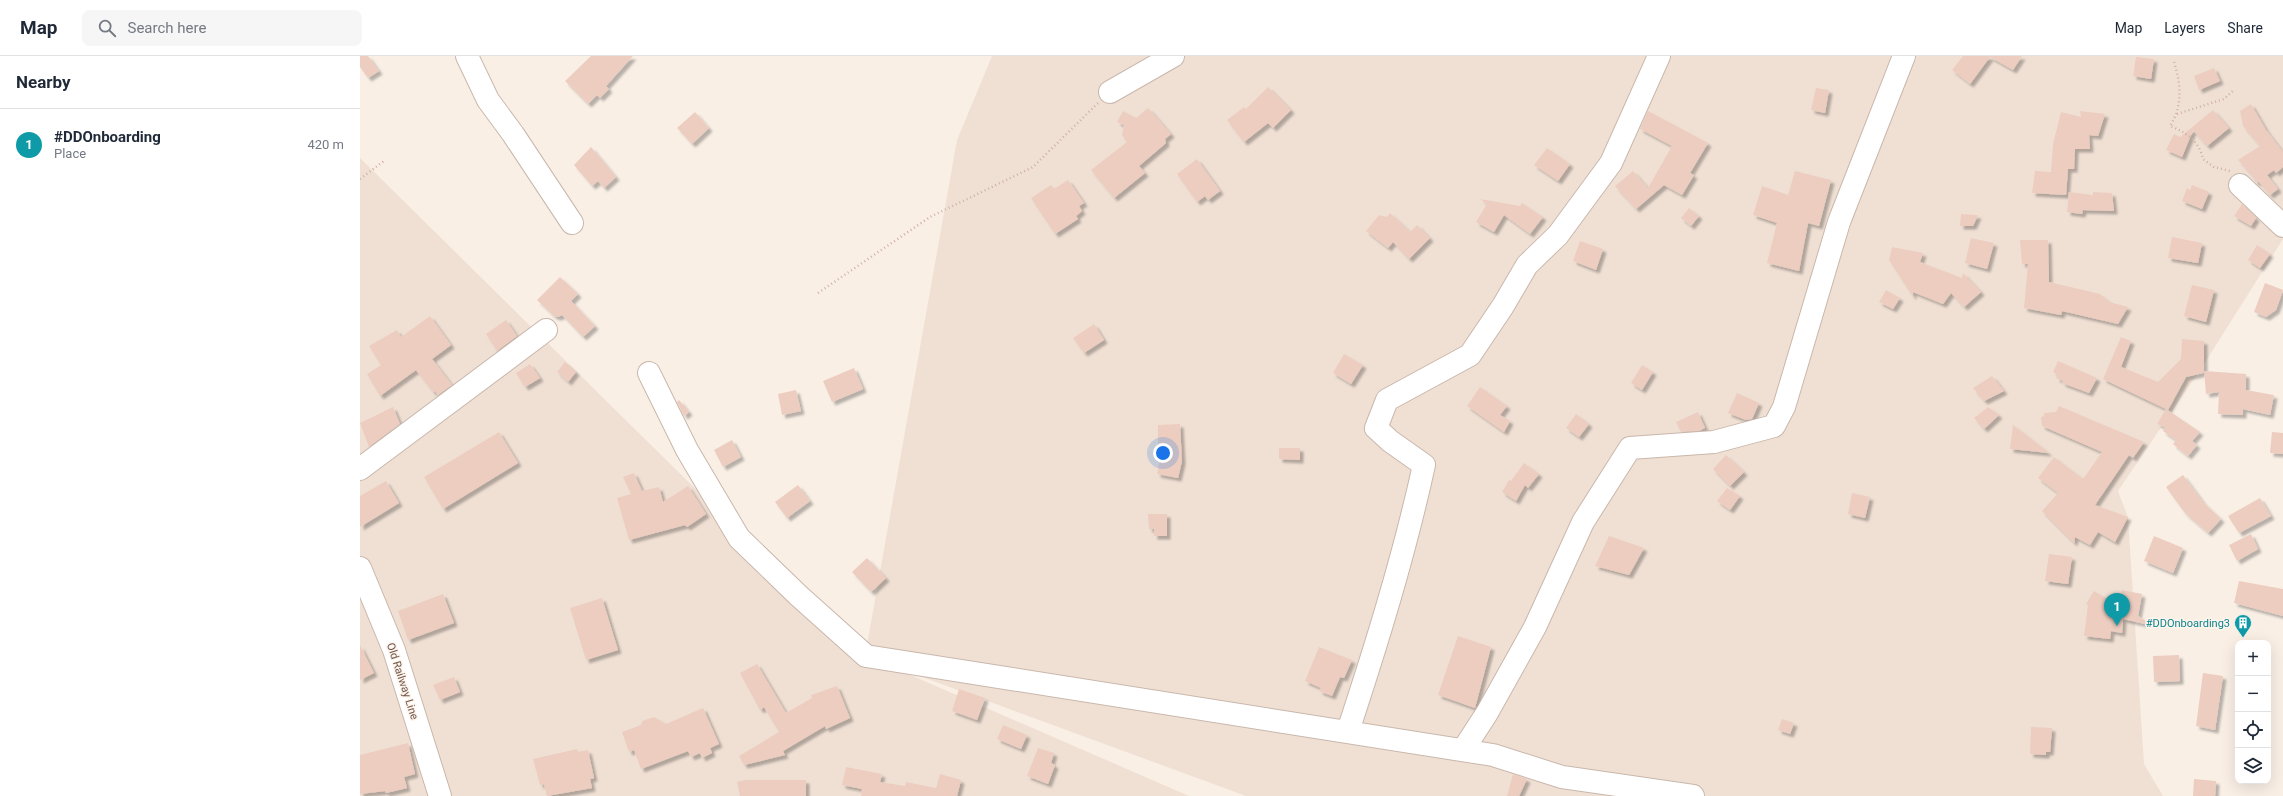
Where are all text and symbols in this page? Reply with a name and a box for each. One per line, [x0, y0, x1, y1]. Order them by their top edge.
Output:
search box [82, 10, 362, 46]
text: Map [20, 16, 58, 39]
icon: search [96, 17, 118, 39]
text: Search here [128, 19, 206, 37]
text: Map [2115, 20, 2142, 36]
text: Layers [2164, 20, 2205, 36]
text: Share [2227, 20, 2263, 36]
text: Nearby [16, 72, 71, 92]
text: #DDOnboarding [54, 128, 161, 146]
text: 1 [25, 137, 33, 152]
text: 420 m [307, 137, 344, 152]
text: Place [54, 146, 86, 161]
your location [1153, 443, 1173, 463]
pin: 1 [2104, 593, 2130, 626]
building icon: #DDOnboarding3 [2233, 613, 2253, 638]
place label: #DDOnboarding3 [2146, 617, 2230, 630]
map controls [2235, 640, 2271, 784]
button: + [2235, 640, 2271, 676]
street label: Old Railway Line [384, 641, 421, 721]
button: − [2235, 676, 2271, 712]
button: locate [2235, 712, 2271, 748]
button: layers [2235, 748, 2271, 784]

